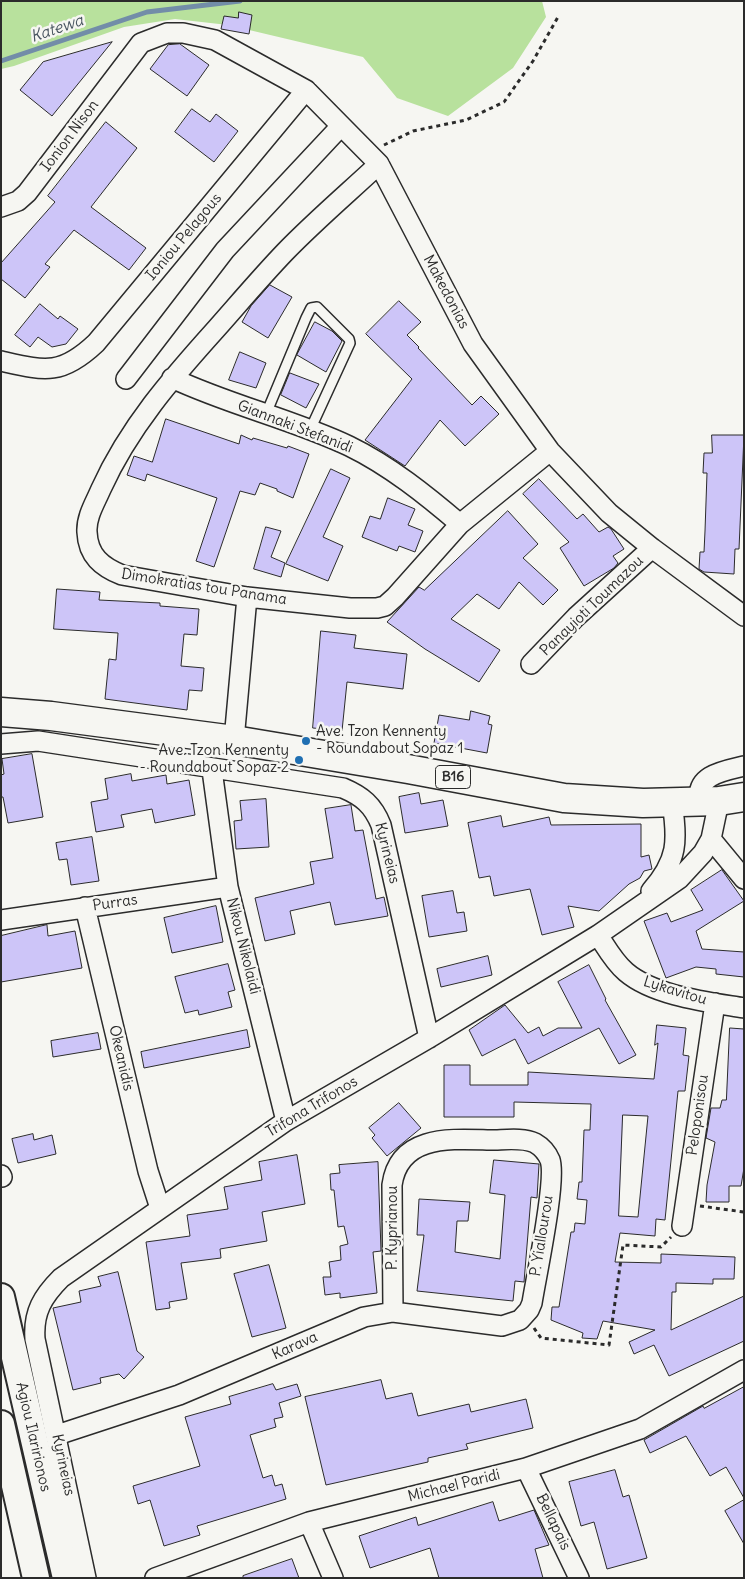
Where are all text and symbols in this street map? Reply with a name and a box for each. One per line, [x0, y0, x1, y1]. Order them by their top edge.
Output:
water label: Katewa [28, 11, 86, 47]
street label: Ionion Nison [37, 97, 103, 175]
street label: Ioniou Pelagous [142, 190, 226, 284]
street label: Makedonias [419, 252, 473, 332]
street label: Giannaki Stefanidi [235, 397, 355, 457]
street label: Panayioti Toumazou [537, 552, 647, 660]
street label: Dimokratias tou Panama [120, 565, 288, 609]
place label: Ave. Tzon Kennenty - Roundabout Sopaz 1 [316, 723, 463, 758]
marker: Ave. Tzon Kennenty - Roundabout Sopaz 1 [300, 735, 312, 747]
place label: Ave. Tzon Kennenty - Roundabout Sopaz 2 [139, 742, 289, 777]
marker: Ave. Tzon Kennenty - Roundabout Sopaz 2 [293, 754, 305, 766]
road number: B16 [436, 766, 470, 789]
street label: Kyrineias [371, 820, 403, 886]
street label: Purras [91, 891, 139, 915]
street label: Nikou Nikolaidi [222, 896, 264, 996]
street label: Lykavitou [641, 973, 709, 1009]
street label: Okeanidis [105, 1023, 137, 1093]
street label: Trifona Trifonos [263, 1073, 361, 1141]
street label: Peloponisou [683, 1073, 713, 1157]
street label: P. Kyprianou [384, 1186, 402, 1270]
street label: P. Yiallourou [527, 1194, 557, 1278]
street label: Karava [269, 1328, 321, 1364]
street label: Agiou Ilaririonos [12, 1380, 54, 1494]
street label: Kyrineias [48, 1433, 78, 1497]
street label: Michael Paridi [406, 1466, 502, 1506]
street label: Bellapais [532, 1491, 574, 1553]

